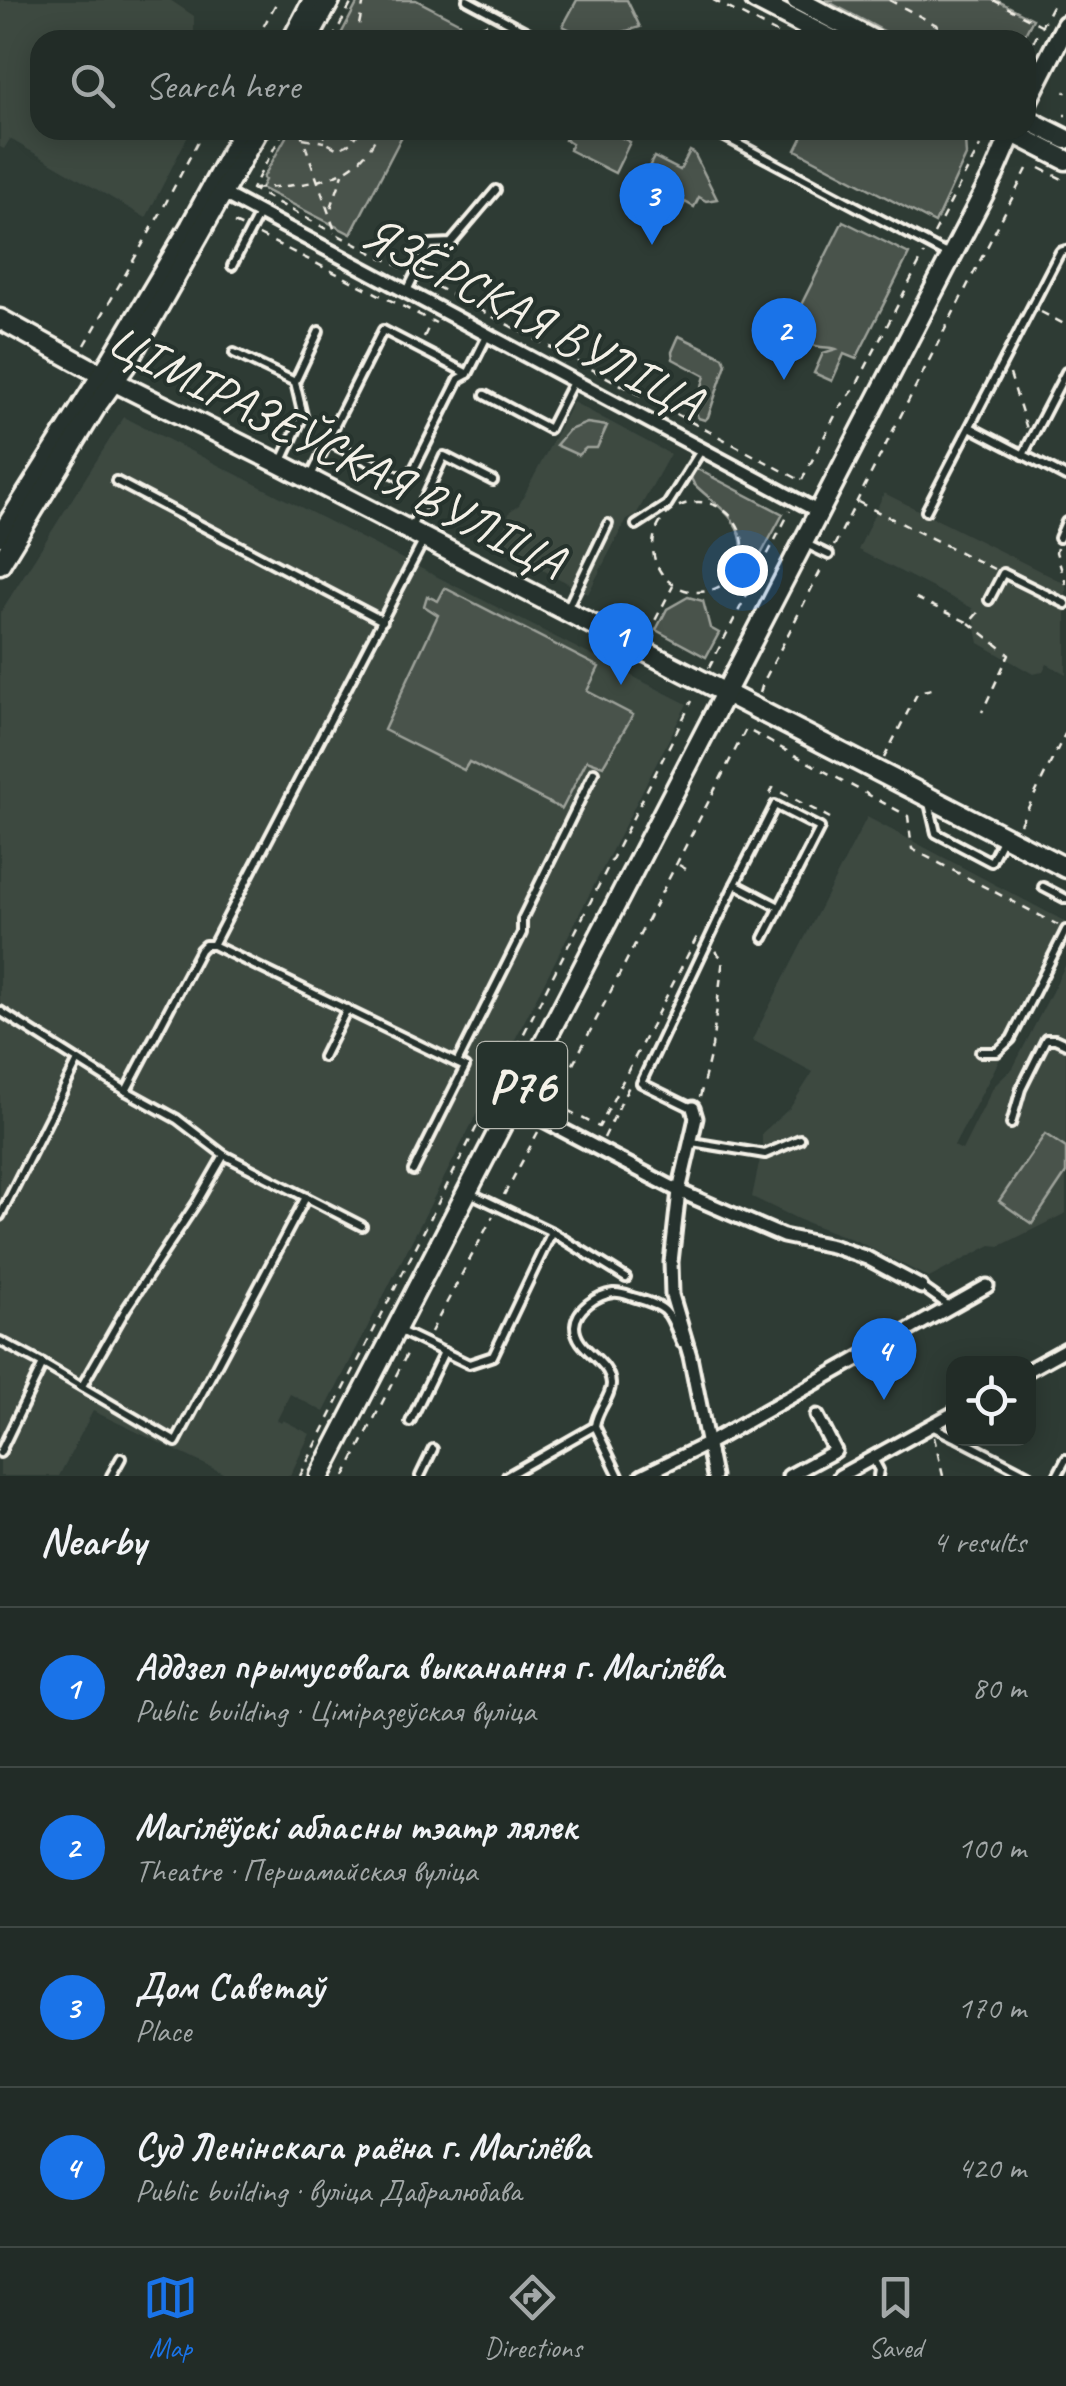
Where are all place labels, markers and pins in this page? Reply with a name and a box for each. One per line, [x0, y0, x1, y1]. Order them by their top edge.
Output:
pin: 3 [620, 162, 684, 245]
pin: 2 [752, 298, 816, 380]
pin: 1 [588, 602, 654, 685]
pin: 4 [852, 1318, 916, 1400]

